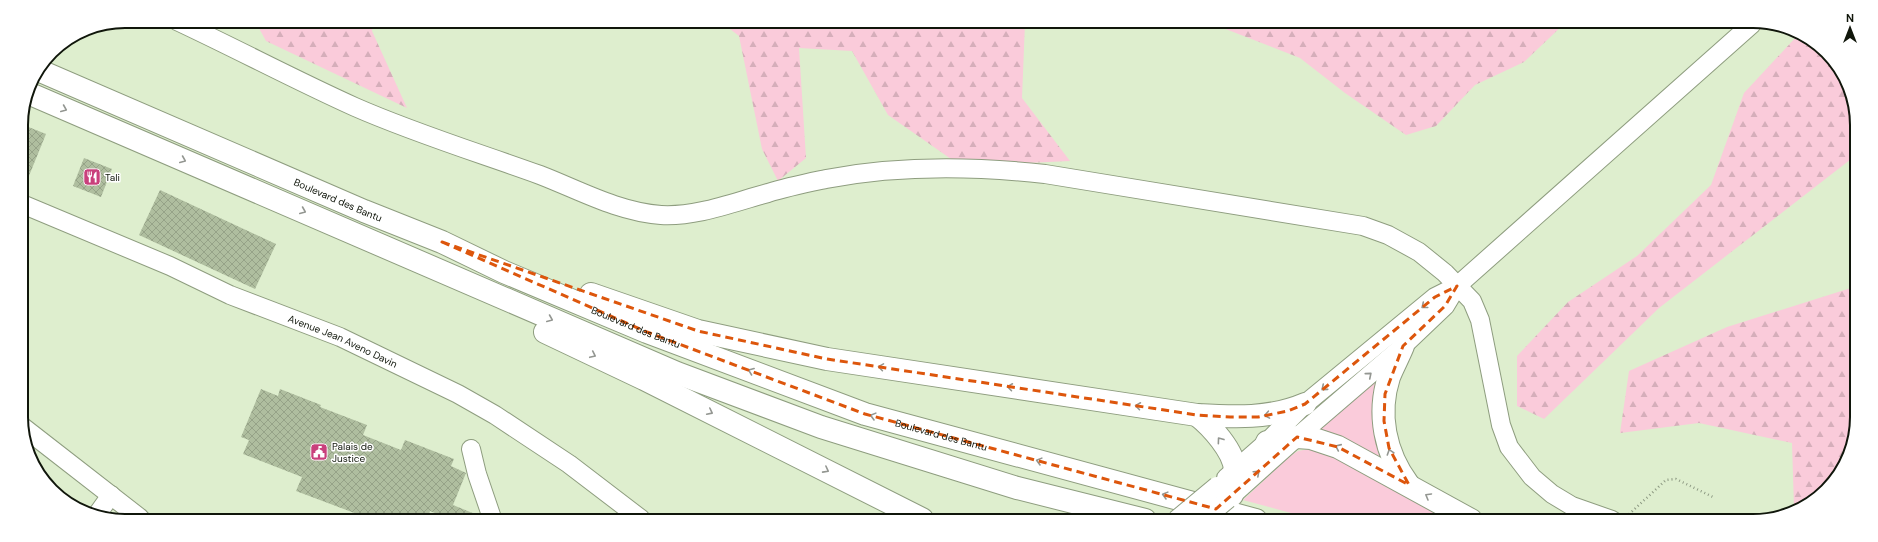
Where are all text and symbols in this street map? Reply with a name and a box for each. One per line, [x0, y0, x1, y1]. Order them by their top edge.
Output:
north arrow [1830, 8, 1870, 48]
text: N [1846, 11, 1854, 25]
one-way arrow [60, 104, 67, 112]
one-way arrow [179, 155, 187, 163]
restaurant icon: Tali [82, 167, 102, 187]
place label: Tali [105, 171, 120, 184]
street label: Boulevard des Bantu [292, 175, 384, 225]
one-way arrow [298, 206, 306, 214]
one-way arrow [1421, 301, 1429, 308]
street label: Boulevard des Bantu [589, 303, 682, 351]
street label: Avenue Jean Aveno Davin [286, 312, 400, 371]
one-way arrow [547, 314, 554, 322]
one-way arrow [589, 350, 596, 358]
one-way arrow [878, 364, 884, 372]
one-way arrow [748, 367, 755, 376]
one-way arrow [1365, 373, 1372, 380]
one-way arrow [1007, 383, 1013, 392]
one-way arrow [1321, 384, 1328, 391]
one-way arrow [1135, 402, 1141, 411]
one-way arrow [706, 407, 713, 414]
one-way arrow [1264, 410, 1271, 419]
one-way arrow [870, 412, 877, 421]
street label: Boulevard des Bantu [894, 416, 989, 454]
one-way arrow [1218, 437, 1225, 444]
place label: Palais de Justice [332, 440, 373, 465]
public building icon: Palais de Justice [309, 442, 329, 462]
one-way arrow [1334, 444, 1342, 452]
one-way arrow [1386, 448, 1395, 455]
one-way arrow [1036, 457, 1043, 466]
one-way arrow [822, 465, 829, 473]
one-way arrow [1252, 470, 1260, 477]
one-way arrow [1161, 491, 1168, 500]
one-way arrow [1425, 494, 1432, 501]

